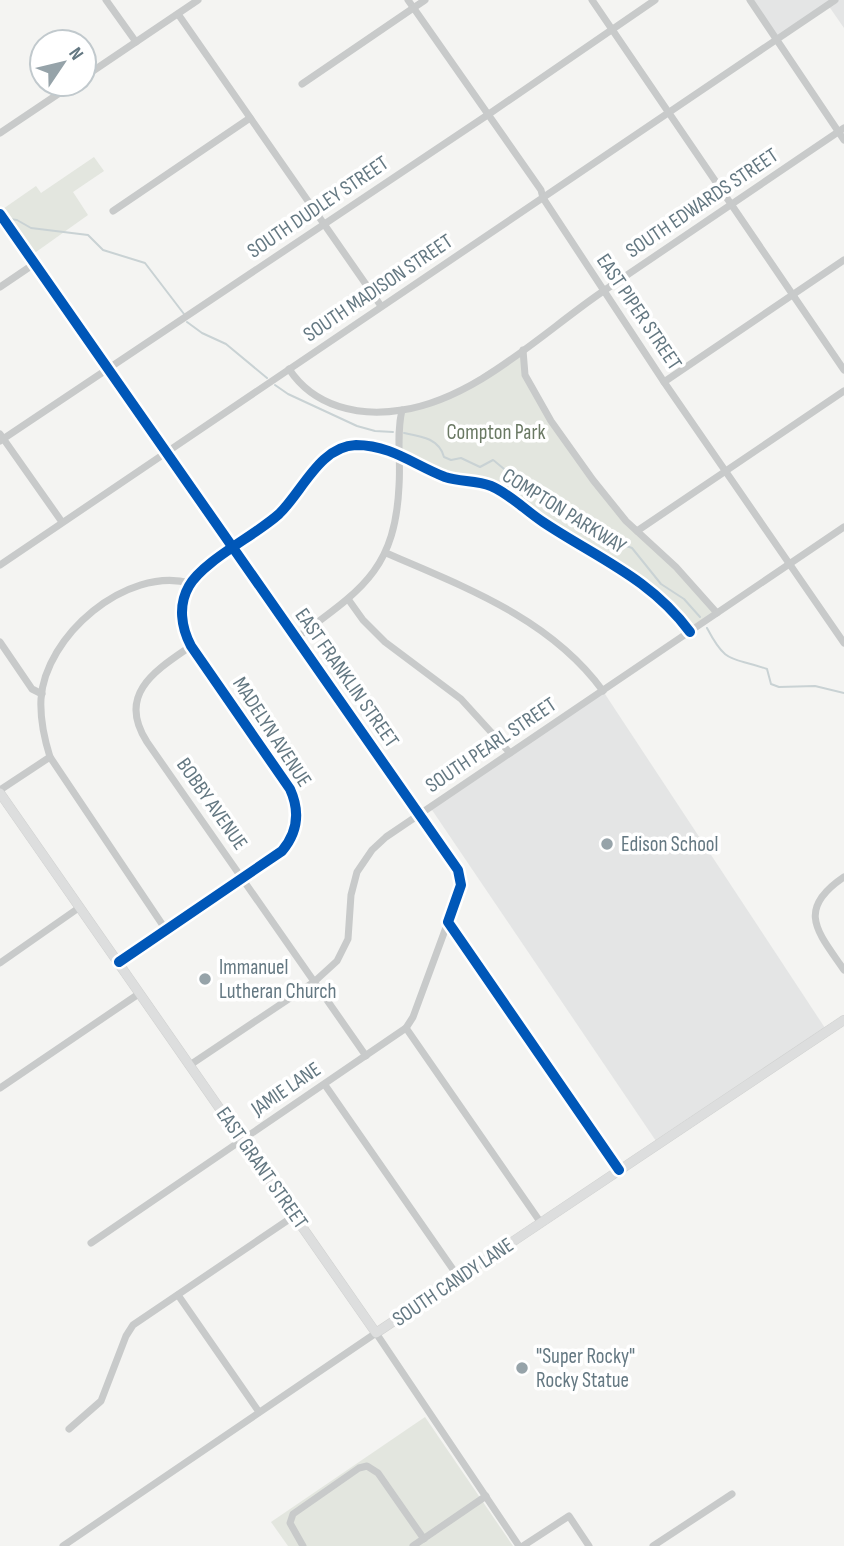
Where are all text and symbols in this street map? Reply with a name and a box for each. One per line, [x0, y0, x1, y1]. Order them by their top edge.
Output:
north arrow [28, 28, 98, 98]
text: N [63, 43, 88, 65]
street label: SOUTH EDWARDS STREET [621, 143, 783, 263]
street label: SOUTH DUDLEY STREET [243, 150, 394, 263]
street label: SOUTH MADISON STREET [299, 229, 458, 347]
street label: EAST PIPER STREET [591, 249, 687, 375]
park label: Compton Park [447, 420, 545, 445]
street label: COMPTON PARKWAY [497, 463, 631, 559]
street label: EAST FRANKLIN STREET [290, 604, 405, 753]
street label: MADELYN AVENUE [227, 672, 317, 792]
street label: SOUTH PEARL STREET [421, 692, 561, 798]
street label: BOBBY AVENUE [171, 753, 253, 855]
place label: Edison School [621, 832, 718, 857]
marker: Edison School [599, 836, 615, 852]
place label: Immanuel Lutheran Church [219, 955, 337, 1004]
marker: Immanuel Lutheran Church [197, 971, 213, 987]
street label: JAMIE LANE [246, 1057, 325, 1122]
street label: EAST GRANT STREET [211, 1102, 313, 1234]
street label: SOUTH CANDY LANE [388, 1232, 518, 1332]
place label: "Super Rocky" Rocky Statue [536, 1344, 635, 1393]
marker: "Super Rocky" Rocky Statue [514, 1360, 530, 1376]

